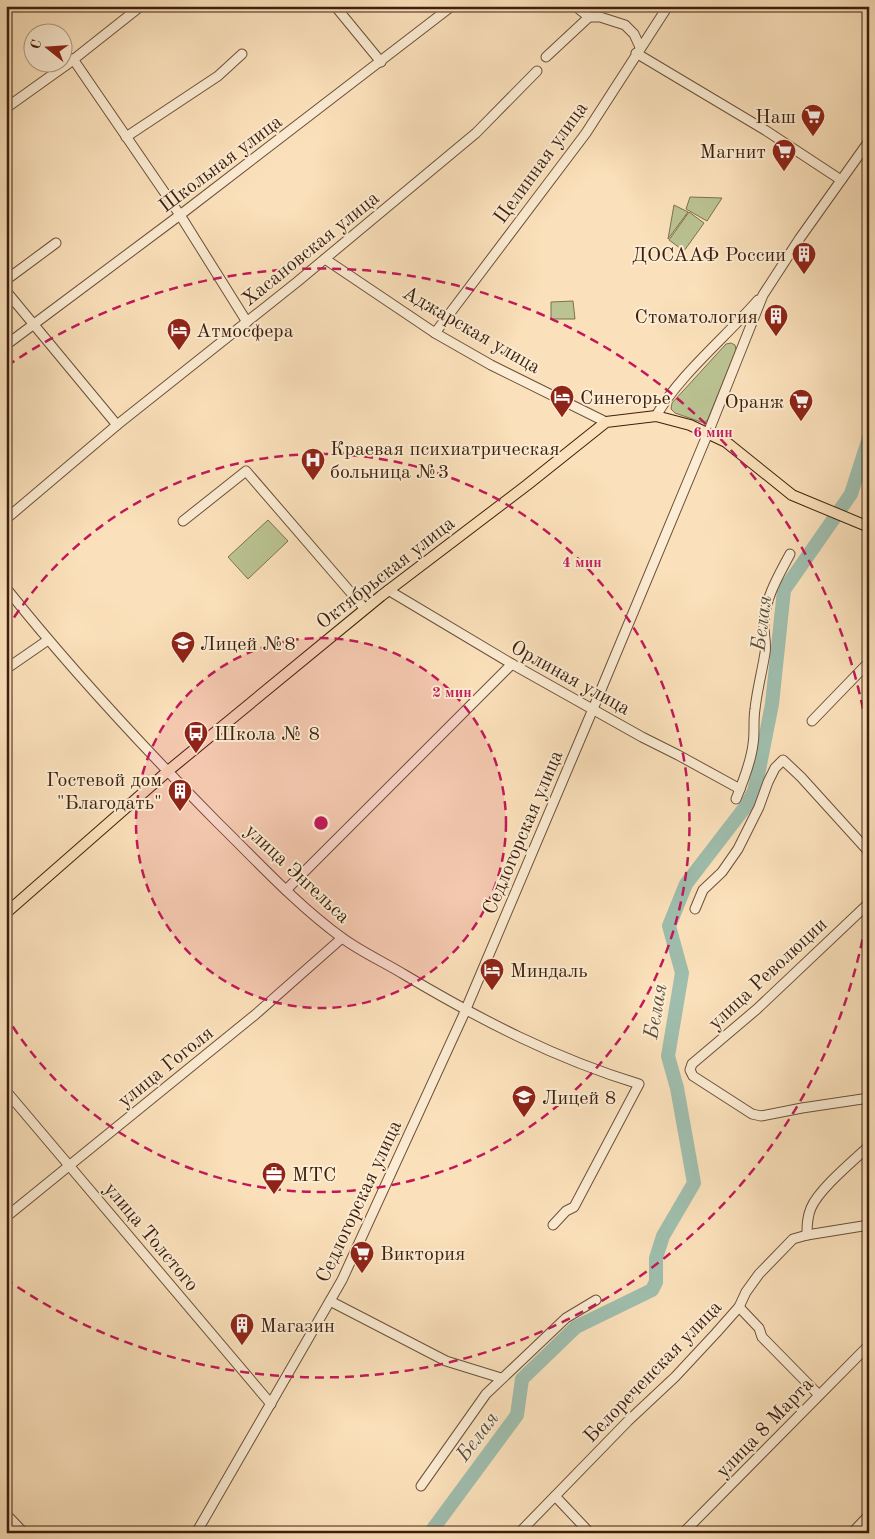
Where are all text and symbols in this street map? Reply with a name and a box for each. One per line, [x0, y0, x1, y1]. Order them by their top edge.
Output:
north arrow [22, 22, 72, 72]
text: С [28, 38, 45, 51]
street label: Целинная улица [491, 99, 592, 228]
supermarket icon: Наш [800, 103, 826, 137]
place label: Наш [755, 108, 796, 128]
street label: Школьная улица [156, 112, 287, 217]
supermarket icon: Магнит [771, 138, 797, 172]
place label: Магнит [699, 143, 766, 163]
street label: Хасановская улица [239, 188, 384, 311]
building icon: ДОСААФ России [791, 241, 817, 275]
place label: ДОСААФ России [632, 246, 786, 266]
street label: Аджарская улица [399, 283, 543, 378]
building icon: Стоматология [763, 303, 789, 337]
place label: Стоматология [635, 308, 758, 328]
hotel icon: Атмосфера [166, 317, 192, 351]
place label: Атмосфера [196, 322, 294, 342]
hotel icon: Синегорье [549, 384, 575, 418]
supermarket icon: Оранж [788, 388, 814, 422]
place label: Синегорье [580, 389, 671, 409]
place label: Оранж [724, 393, 784, 413]
text: 6 мин [693, 426, 733, 441]
place label: Краевая психиатрическая больница №3 [330, 440, 560, 483]
hospital icon: Краевая психиатрическая больница №3 [300, 447, 326, 481]
street label: Октябрьская улица [313, 514, 459, 634]
text: 4 мин [562, 556, 602, 571]
water label: Белая [749, 594, 776, 653]
school or university icon: Лицей №8 [170, 630, 196, 664]
place label: Лицей №8 [200, 635, 296, 655]
street label: Орлиная улица [507, 638, 633, 720]
text: 2 мин [432, 686, 472, 701]
bus stop icon: Школа № 8 [183, 720, 209, 754]
place label: Школа № 8 [214, 725, 320, 745]
street label: Седлогорская улица [480, 748, 568, 918]
place label: Гостевой дом "Благодать" [46, 771, 162, 814]
building icon: Гостевой дом "Благодать" [167, 778, 193, 812]
centre of rings [312, 814, 330, 832]
street label: улица Энгельса [240, 821, 353, 928]
street label: улица Революции [705, 915, 831, 1034]
hotel icon: Миндаль [479, 957, 505, 991]
place label: Миндаль [510, 962, 588, 982]
water label: Белая [641, 982, 672, 1041]
street label: улица Гоголя [115, 1023, 218, 1112]
school or university icon: Лицей 8 [511, 1084, 537, 1118]
place label: Лицей 8 [542, 1089, 616, 1109]
street label: Седлогорская улица [314, 1118, 406, 1286]
office icon: МТС [261, 1161, 287, 1195]
place label: МТС [292, 1166, 336, 1186]
street label: улица Толстого [99, 1179, 202, 1296]
supermarket icon: Виктория [349, 1240, 375, 1274]
place label: Виктория [380, 1245, 465, 1265]
street label: Белореченская улица [581, 1297, 726, 1447]
building icon: Магазин [229, 1312, 255, 1346]
place label: Магазин [260, 1317, 335, 1337]
street label: улица 8 Марта [713, 1374, 818, 1482]
water label: Белая [452, 1408, 503, 1466]

